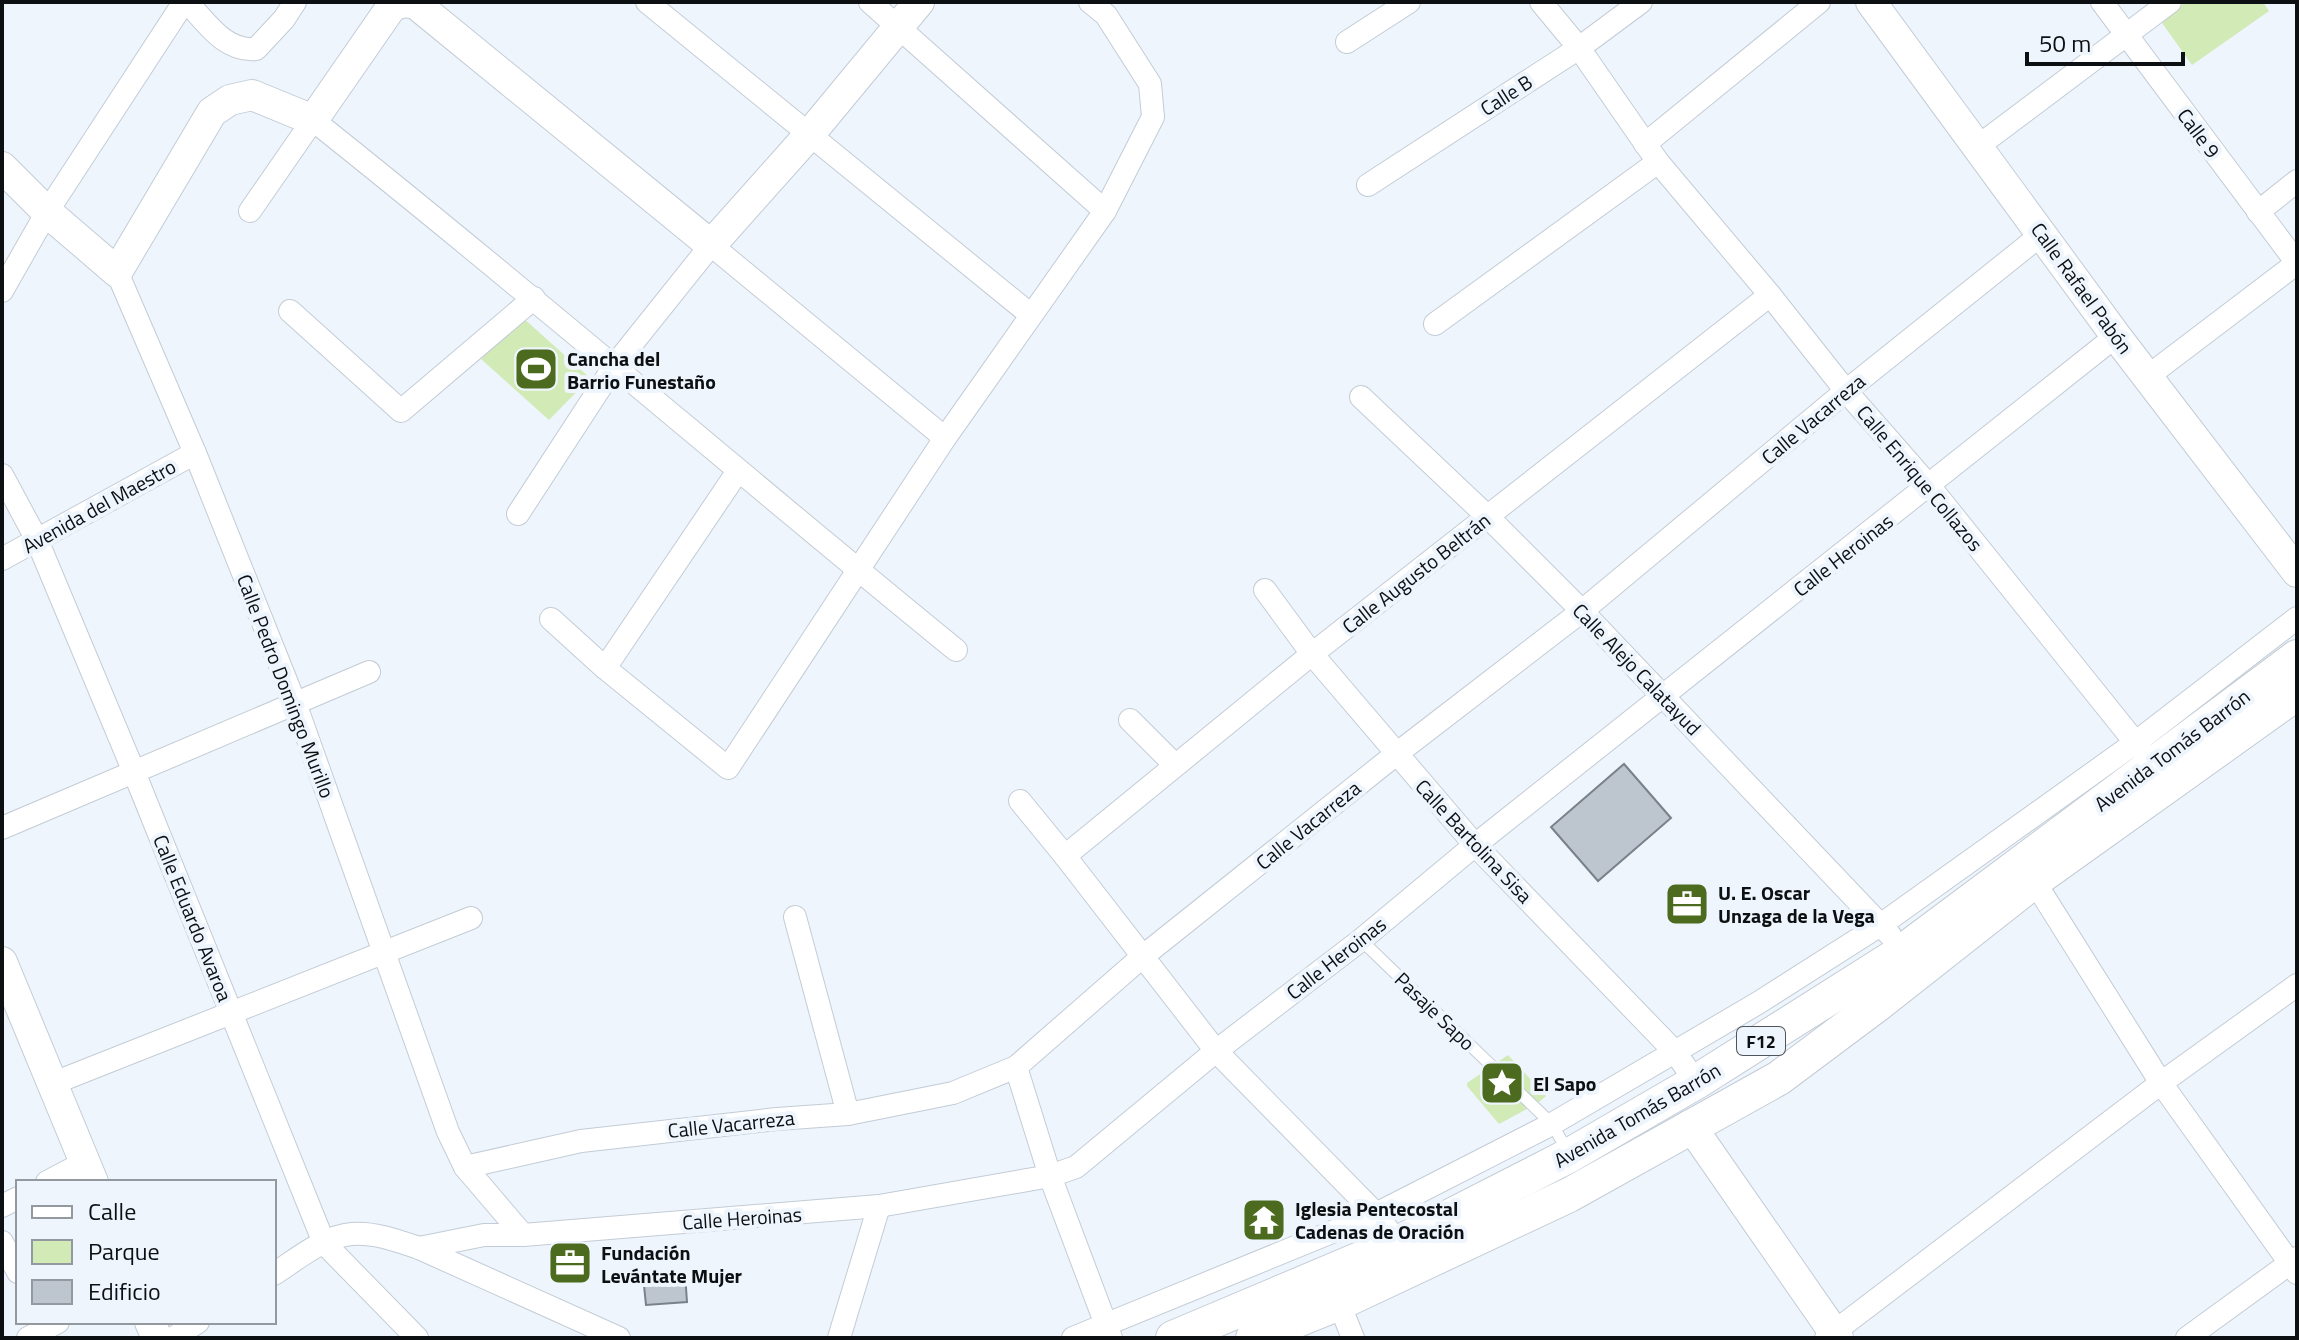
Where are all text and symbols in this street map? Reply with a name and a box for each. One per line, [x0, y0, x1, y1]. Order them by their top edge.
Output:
scale bar [2027, 16, 2183, 66]
text: 50 m [2039, 25, 2091, 61]
street label: Calle B [1474, 66, 1538, 124]
street label: Calle 9 [2170, 101, 2228, 165]
street label: Calle Rafael Pabón [2024, 216, 2140, 360]
place label: Cancha del Barrio Funestaño [567, 343, 716, 397]
sports icon: Cancha del Barrio Funestaño [512, 345, 560, 393]
street label: Calle Vacarreza [1754, 366, 1872, 472]
street label: Calle Enrique Collazos [1849, 398, 1991, 558]
street label: Avenida del Maestro [17, 451, 181, 561]
street label: Calle Augusto Beltrán [1335, 505, 1497, 641]
street label: Calle Heroinas [1786, 506, 1900, 604]
street label: Calle Pedro Domingo Murillo [229, 569, 343, 803]
street label: Calle Alejo Calatayud [1565, 596, 1709, 742]
street label: Avenida Tomás Barrón [2088, 681, 2256, 819]
street label: Calle Bartolina Sisa [1408, 772, 1540, 910]
street label: Calle Vacarreza [1249, 773, 1367, 877]
street label: Calle Eduardo Avaroa [145, 830, 241, 1006]
place label: U. E. Oscar Unzaga de la Vega [1718, 877, 1875, 931]
office icon: U. E. Oscar Unzaga de la Vega [1663, 880, 1711, 928]
street label: Calle Heroinas [1279, 909, 1393, 1007]
street label: Pasaje Sapo [1388, 964, 1482, 1058]
road number: F12 [1737, 1027, 1785, 1055]
street label: Avenida Tomás Barrón [1548, 1055, 1726, 1175]
place icon: El Sapo [1478, 1059, 1526, 1107]
place label: El Sapo [1533, 1068, 1597, 1099]
street label: Calle Vacarreza [666, 1102, 796, 1146]
legend [16, 1180, 276, 1324]
text: Calle [88, 1193, 136, 1229]
place label: Iglesia Pentecostal Cadenas de Oración [1295, 1193, 1464, 1247]
temple icon: Iglesia Pentecostal Cadenas de Oración [1240, 1196, 1288, 1244]
street label: Calle Heroinas [681, 1198, 803, 1238]
text: Parque [88, 1233, 160, 1269]
place label: Fundación Levántate Mujer [601, 1237, 743, 1291]
office icon: Fundación Levántate Mujer [546, 1239, 594, 1287]
text: Edificio [88, 1273, 161, 1309]

